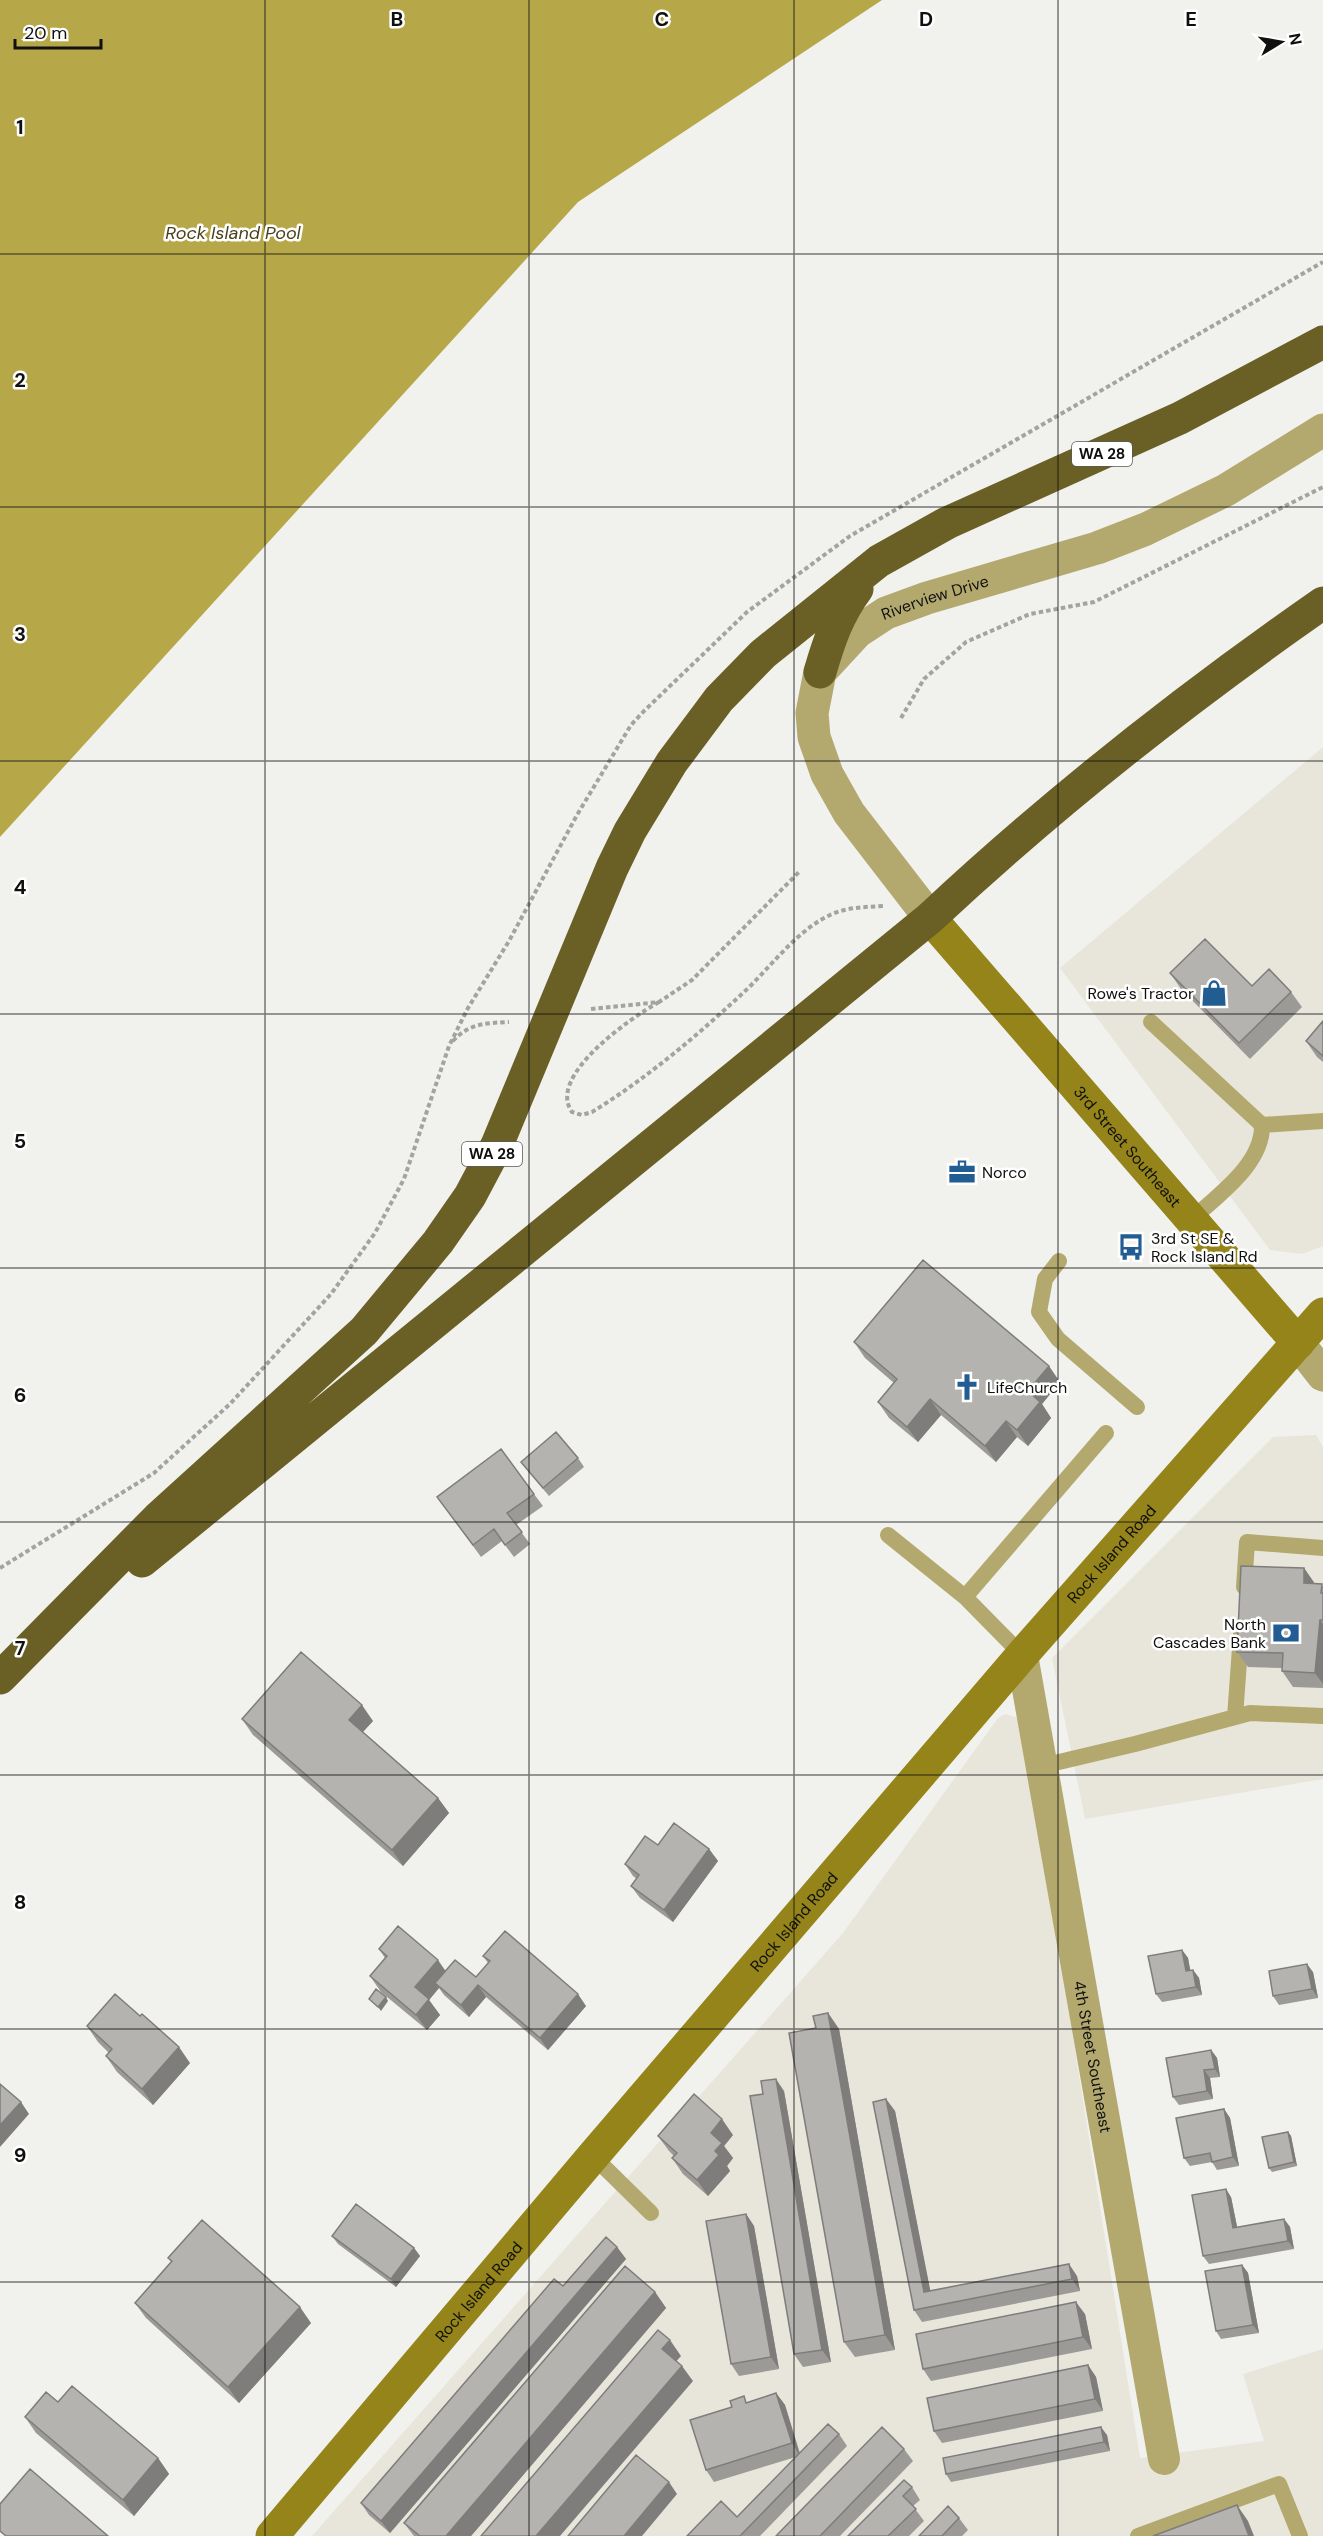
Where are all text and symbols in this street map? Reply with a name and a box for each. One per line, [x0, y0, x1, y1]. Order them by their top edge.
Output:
text: B [391, 6, 403, 32]
text: C [655, 6, 669, 32]
text: D [919, 6, 933, 32]
text: E [1185, 6, 1197, 32]
scale bar [15, 12, 100, 50]
north arrow [1251, 12, 1311, 72]
text: 20 m [24, 21, 67, 45]
text: N [1284, 32, 1307, 47]
text: 1 [16, 114, 24, 140]
water label: Rock Island Pool [165, 221, 302, 245]
text: 2 [14, 367, 26, 393]
road number: WA 28 [1072, 442, 1132, 466]
street label: Riverview Drive [878, 570, 991, 625]
text: 3 [14, 621, 26, 647]
text: 4 [14, 874, 27, 900]
shop icon: Rowe's Tractor [1199, 978, 1229, 1008]
place label: Rowe's Tractor [1088, 983, 1194, 1004]
street label: 3rd Street Southeast [1069, 1081, 1186, 1212]
text: 5 [14, 1128, 26, 1154]
road number: WA 28 [462, 1142, 522, 1166]
office icon: Norco [947, 1157, 977, 1187]
place label: Norco [982, 1162, 1027, 1183]
place label: 3rd St SE & Rock Island Rd [1151, 1228, 1258, 1267]
bus stop icon: 3rd St SE & Rock Island Rd [1116, 1232, 1146, 1262]
church icon: LifeChurch [952, 1372, 982, 1402]
place label: LifeChurch [987, 1377, 1067, 1398]
text: 6 [14, 1382, 26, 1408]
street label: Rock Island Road [1062, 1500, 1161, 1608]
place label: North Cascades Bank [1153, 1614, 1266, 1653]
bank icon: North Cascades Bank [1271, 1618, 1301, 1648]
text: 7 [15, 1635, 26, 1661]
street label: Rock Island Road [745, 1868, 843, 1976]
text: 8 [14, 1889, 26, 1915]
street label: 4th Street Southeast [1069, 1979, 1116, 2135]
text: 9 [14, 2142, 26, 2168]
street label: Rock Island Road [431, 2237, 527, 2346]

